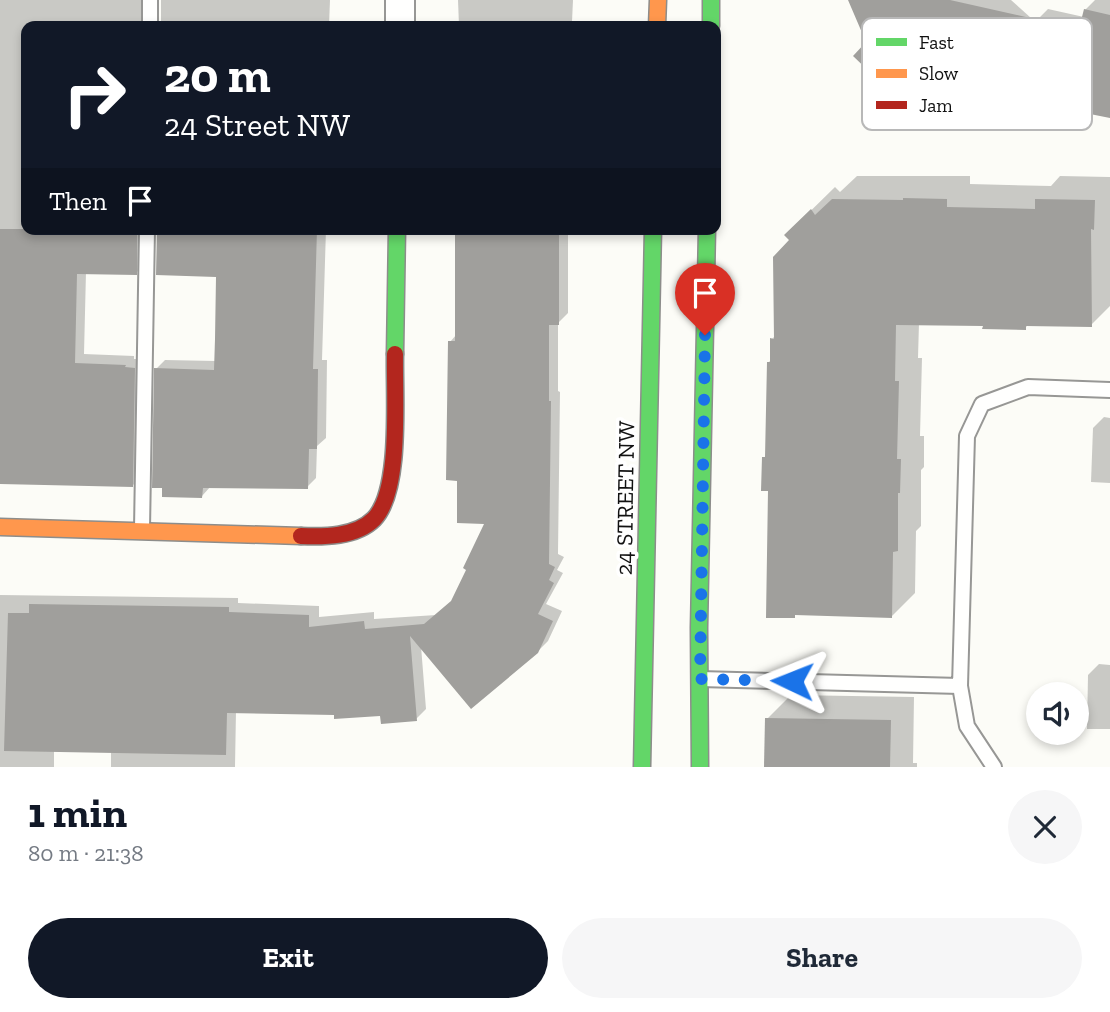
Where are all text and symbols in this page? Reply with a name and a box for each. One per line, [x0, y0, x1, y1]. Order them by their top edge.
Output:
legend [862, 18, 1092, 130]
text: Fast [919, 31, 954, 54]
text: 20 m [164, 46, 271, 105]
icon: right [49, 49, 140, 140]
text: Slow [919, 62, 959, 85]
text: Jam [919, 94, 953, 117]
text: 24 Street NW [164, 106, 350, 144]
icon: arrive [121, 182, 159, 220]
text: Then [49, 185, 107, 217]
pin [675, 263, 735, 335]
icon: arrive [686, 274, 724, 312]
street label: 24 STREET NW [610, 420, 640, 576]
position arrow [755, 644, 829, 718]
map controls [1026, 682, 1089, 745]
button: sound [1026, 682, 1089, 745]
text: 1 min [28, 787, 127, 838]
button: close [1008, 790, 1082, 864]
text: 80 m · 21:38 [28, 839, 144, 867]
button: Exit [28, 918, 548, 998]
button: Share [562, 918, 1082, 998]

